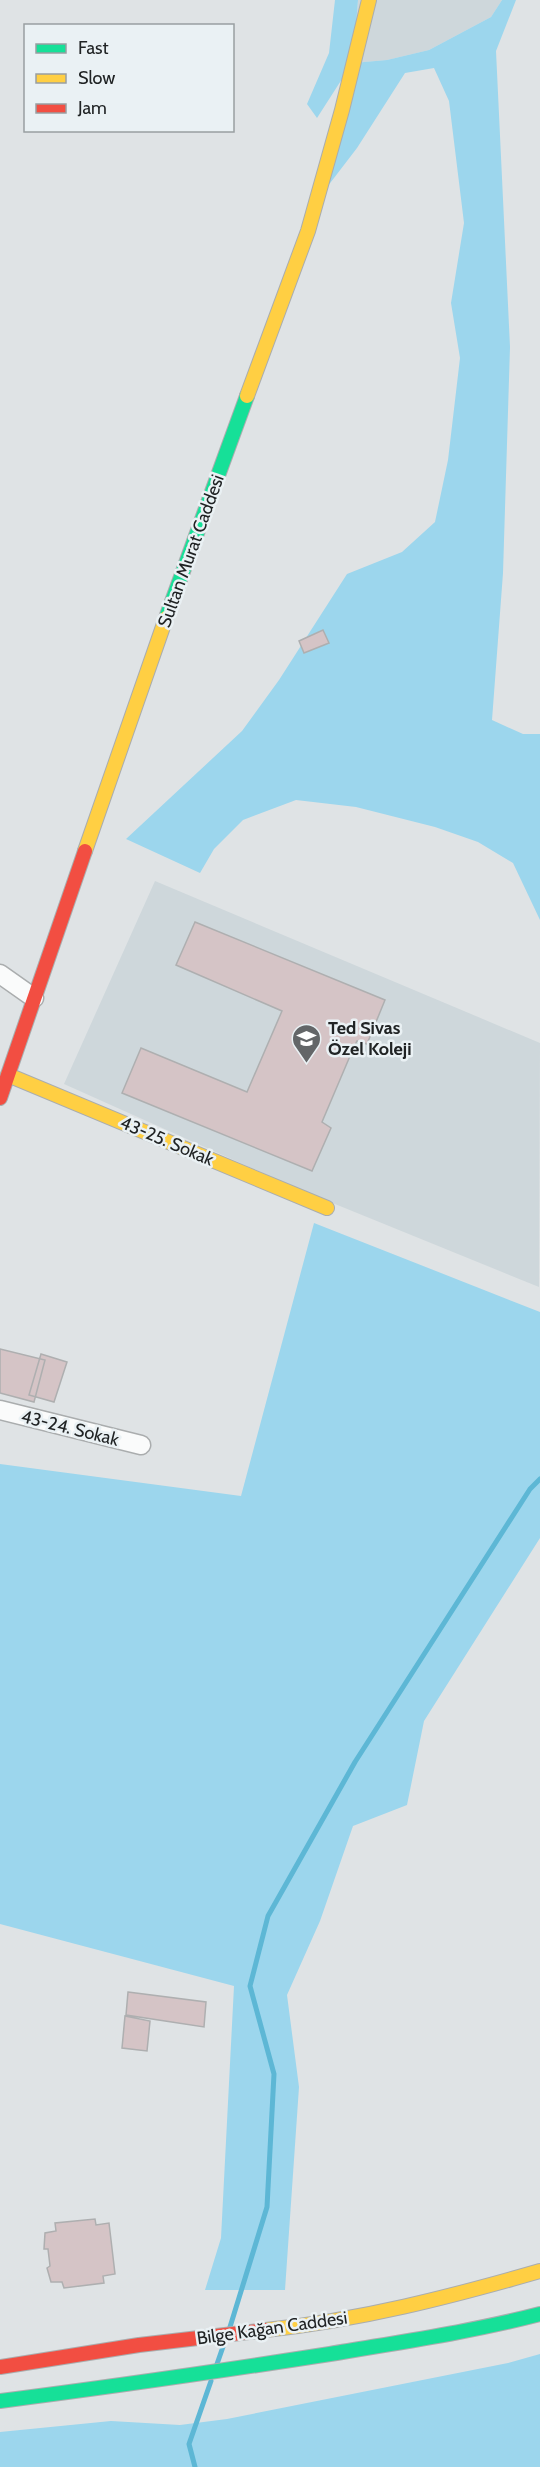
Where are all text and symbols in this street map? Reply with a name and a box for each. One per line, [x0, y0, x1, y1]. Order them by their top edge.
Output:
legend [24, 24, 234, 132]
text: Fast [78, 37, 109, 59]
text: Slow [78, 67, 115, 89]
text: Jam [77, 97, 107, 119]
street label: Sultan Murat Caddesi [153, 472, 229, 630]
place label: Ted Sivas Özel Koleji [328, 1017, 411, 1060]
school or university icon: Ted Sivas Özel Koleji [291, 1022, 323, 1064]
street label: 43-25. Sokak [117, 1111, 218, 1171]
street label: 43-24. Sokak [19, 1405, 122, 1451]
street label: Bilge Kağan Caddesi [195, 2307, 349, 2349]

